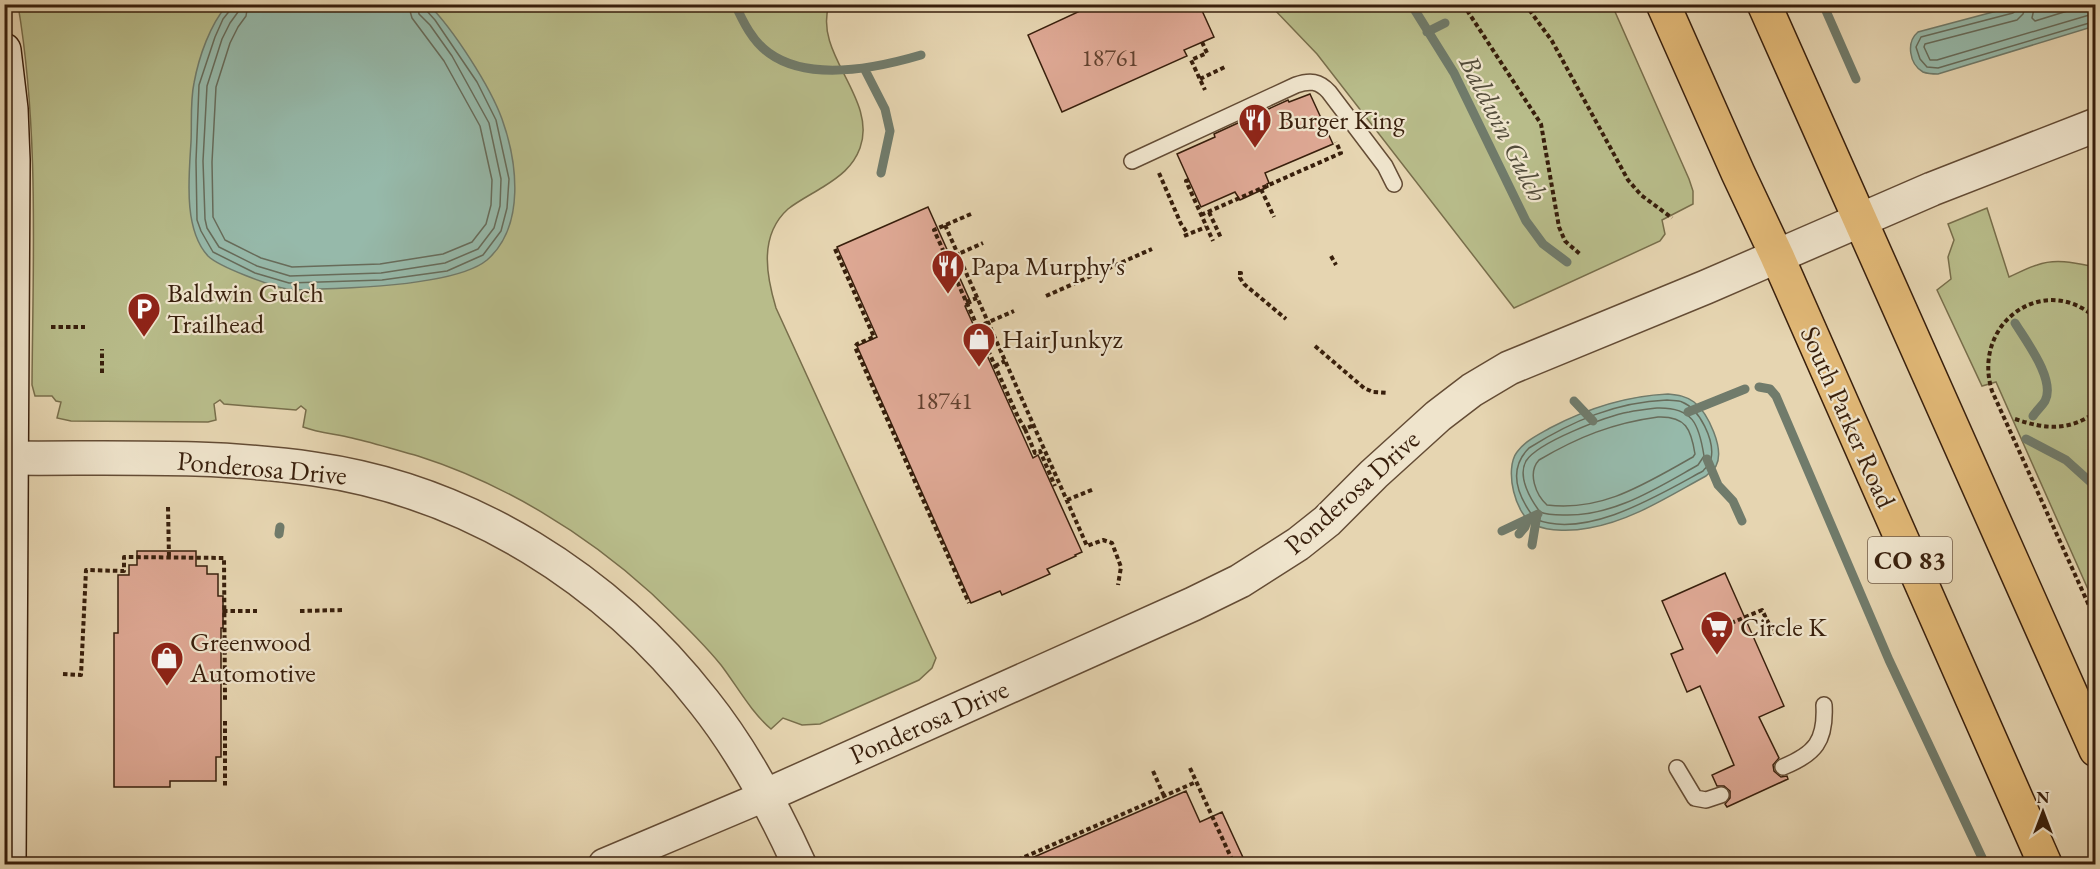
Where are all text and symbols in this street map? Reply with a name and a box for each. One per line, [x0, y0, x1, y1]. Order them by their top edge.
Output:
house number: 18761 [1081, 42, 1139, 73]
water label: Baldwin Gulch [1451, 48, 1556, 208]
restaurant icon: Burger King [1237, 102, 1273, 149]
place label: Burger King [1278, 102, 1405, 137]
restaurant icon: Papa Murphy's [930, 248, 966, 295]
place label: Papa Murphy's [971, 248, 1125, 283]
place label: Baldwin Gulch Trailhead [167, 275, 324, 341]
parking icon: Baldwin Gulch Trailhead [126, 291, 162, 338]
street label: South Parker Road [1793, 320, 1904, 513]
shop icon: HairJunkyz [961, 321, 997, 368]
place label: HairJunkyz [1002, 321, 1123, 356]
house number: 18741 [915, 385, 973, 416]
street label: Ponderosa Drive [1277, 422, 1427, 562]
street label: Ponderosa Drive [176, 443, 348, 492]
road number: CO 83 [1868, 537, 1952, 583]
supermarket icon: Circle K [1699, 609, 1735, 656]
place label: Circle K [1740, 609, 1827, 644]
place label: Greenwood Automotive [189, 624, 316, 690]
shop icon: Greenwood Automotive [149, 640, 185, 687]
street label: Ponderosa Drive [844, 671, 1014, 772]
north arrow [2013, 782, 2073, 842]
text: N [2037, 787, 2050, 808]

